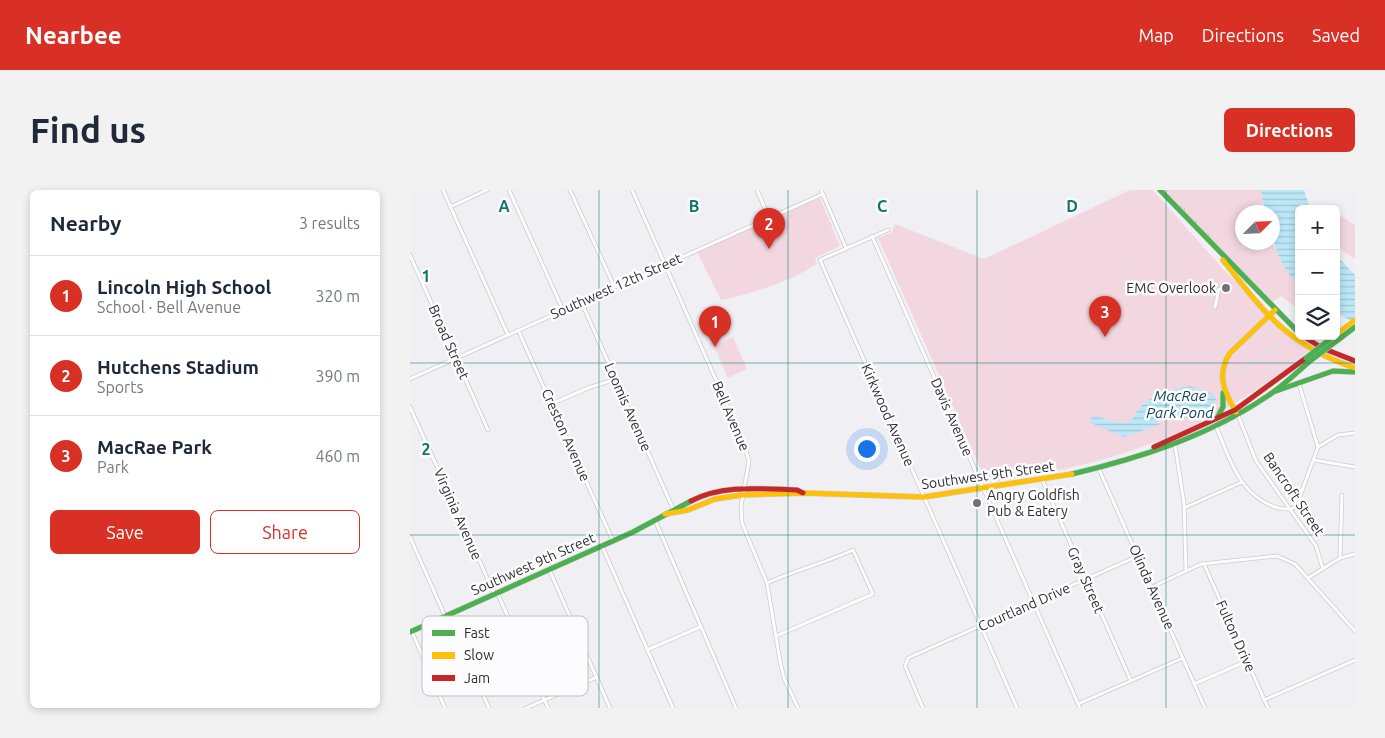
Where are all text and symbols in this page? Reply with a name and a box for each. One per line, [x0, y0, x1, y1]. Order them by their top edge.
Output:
text: Nearbee [25, 22, 122, 49]
text: Map [1138, 25, 1174, 45]
text: Directions [1202, 25, 1284, 45]
text: Saved [1312, 25, 1360, 45]
button: Directions [1224, 108, 1355, 152]
text: Find us [30, 110, 146, 150]
text: A [498, 197, 510, 215]
text: B [689, 197, 699, 215]
text: C [877, 197, 887, 215]
text: D [1066, 197, 1078, 215]
north arrow [1235, 205, 1280, 250]
map controls [1295, 205, 1340, 340]
button: + [1295, 205, 1340, 250]
pin: 2 [753, 208, 785, 249]
text: Nearby [50, 211, 121, 235]
text: 3 results [299, 214, 360, 232]
street label: Southwest 12th Street [548, 250, 685, 322]
button: − [1295, 250, 1340, 295]
text: 1 [421, 267, 431, 285]
text: Lincoln High School [97, 276, 271, 298]
place label: EMC Overlook [1126, 280, 1216, 296]
marker: EMC Overlook [1220, 282, 1232, 294]
text: 1 [61, 287, 71, 305]
text: 320 m [315, 287, 360, 305]
button: layers [1295, 295, 1340, 340]
pin: 3 [1089, 296, 1121, 337]
text: School · Bell Avenue [97, 298, 241, 316]
street label: Broad Street [425, 302, 473, 382]
pin: 1 [699, 306, 731, 347]
text: Hutchens Stadium [97, 356, 259, 378]
street label: Loomis Avenue [601, 360, 655, 454]
street label: Kirkwood Avenue [858, 361, 918, 469]
text: 2 [61, 367, 71, 385]
text: 390 m [315, 367, 360, 385]
street label: Davis Avenue [928, 375, 976, 459]
text: Sports [97, 378, 143, 396]
street label: Bell Avenue [709, 379, 753, 453]
street label: Creston Avenue [538, 386, 594, 484]
water label: MacRae Park Pond [1146, 387, 1214, 421]
text: MacRae Park [97, 436, 212, 458]
your location [854, 436, 880, 462]
text: 2 [421, 440, 431, 458]
text: 3 [61, 447, 71, 465]
text: 460 m [315, 447, 360, 465]
street label: Bancroft Street [1260, 449, 1328, 539]
text: Park [97, 458, 129, 476]
street label: Southwest 9th Street [921, 458, 1056, 492]
street label: Virginia Avenue [431, 466, 485, 562]
place label: Angry Goldfish Pub & Eatery [987, 487, 1080, 519]
marker: Angry Goldfish Pub & Eatery [971, 497, 983, 509]
button: Save [50, 510, 200, 554]
button: Share [210, 510, 360, 554]
street label: Southwest 9th Street [469, 529, 598, 599]
street label: Olinda Avenue [1126, 542, 1178, 632]
street label: Gray Street [1064, 544, 1108, 616]
street label: Courtland Drive [976, 580, 1072, 634]
street label: Fulton Drive [1213, 598, 1259, 674]
legend [422, 616, 588, 696]
text: Fast [464, 625, 490, 641]
text: Slow [464, 647, 494, 663]
text: Jam [464, 670, 490, 686]

